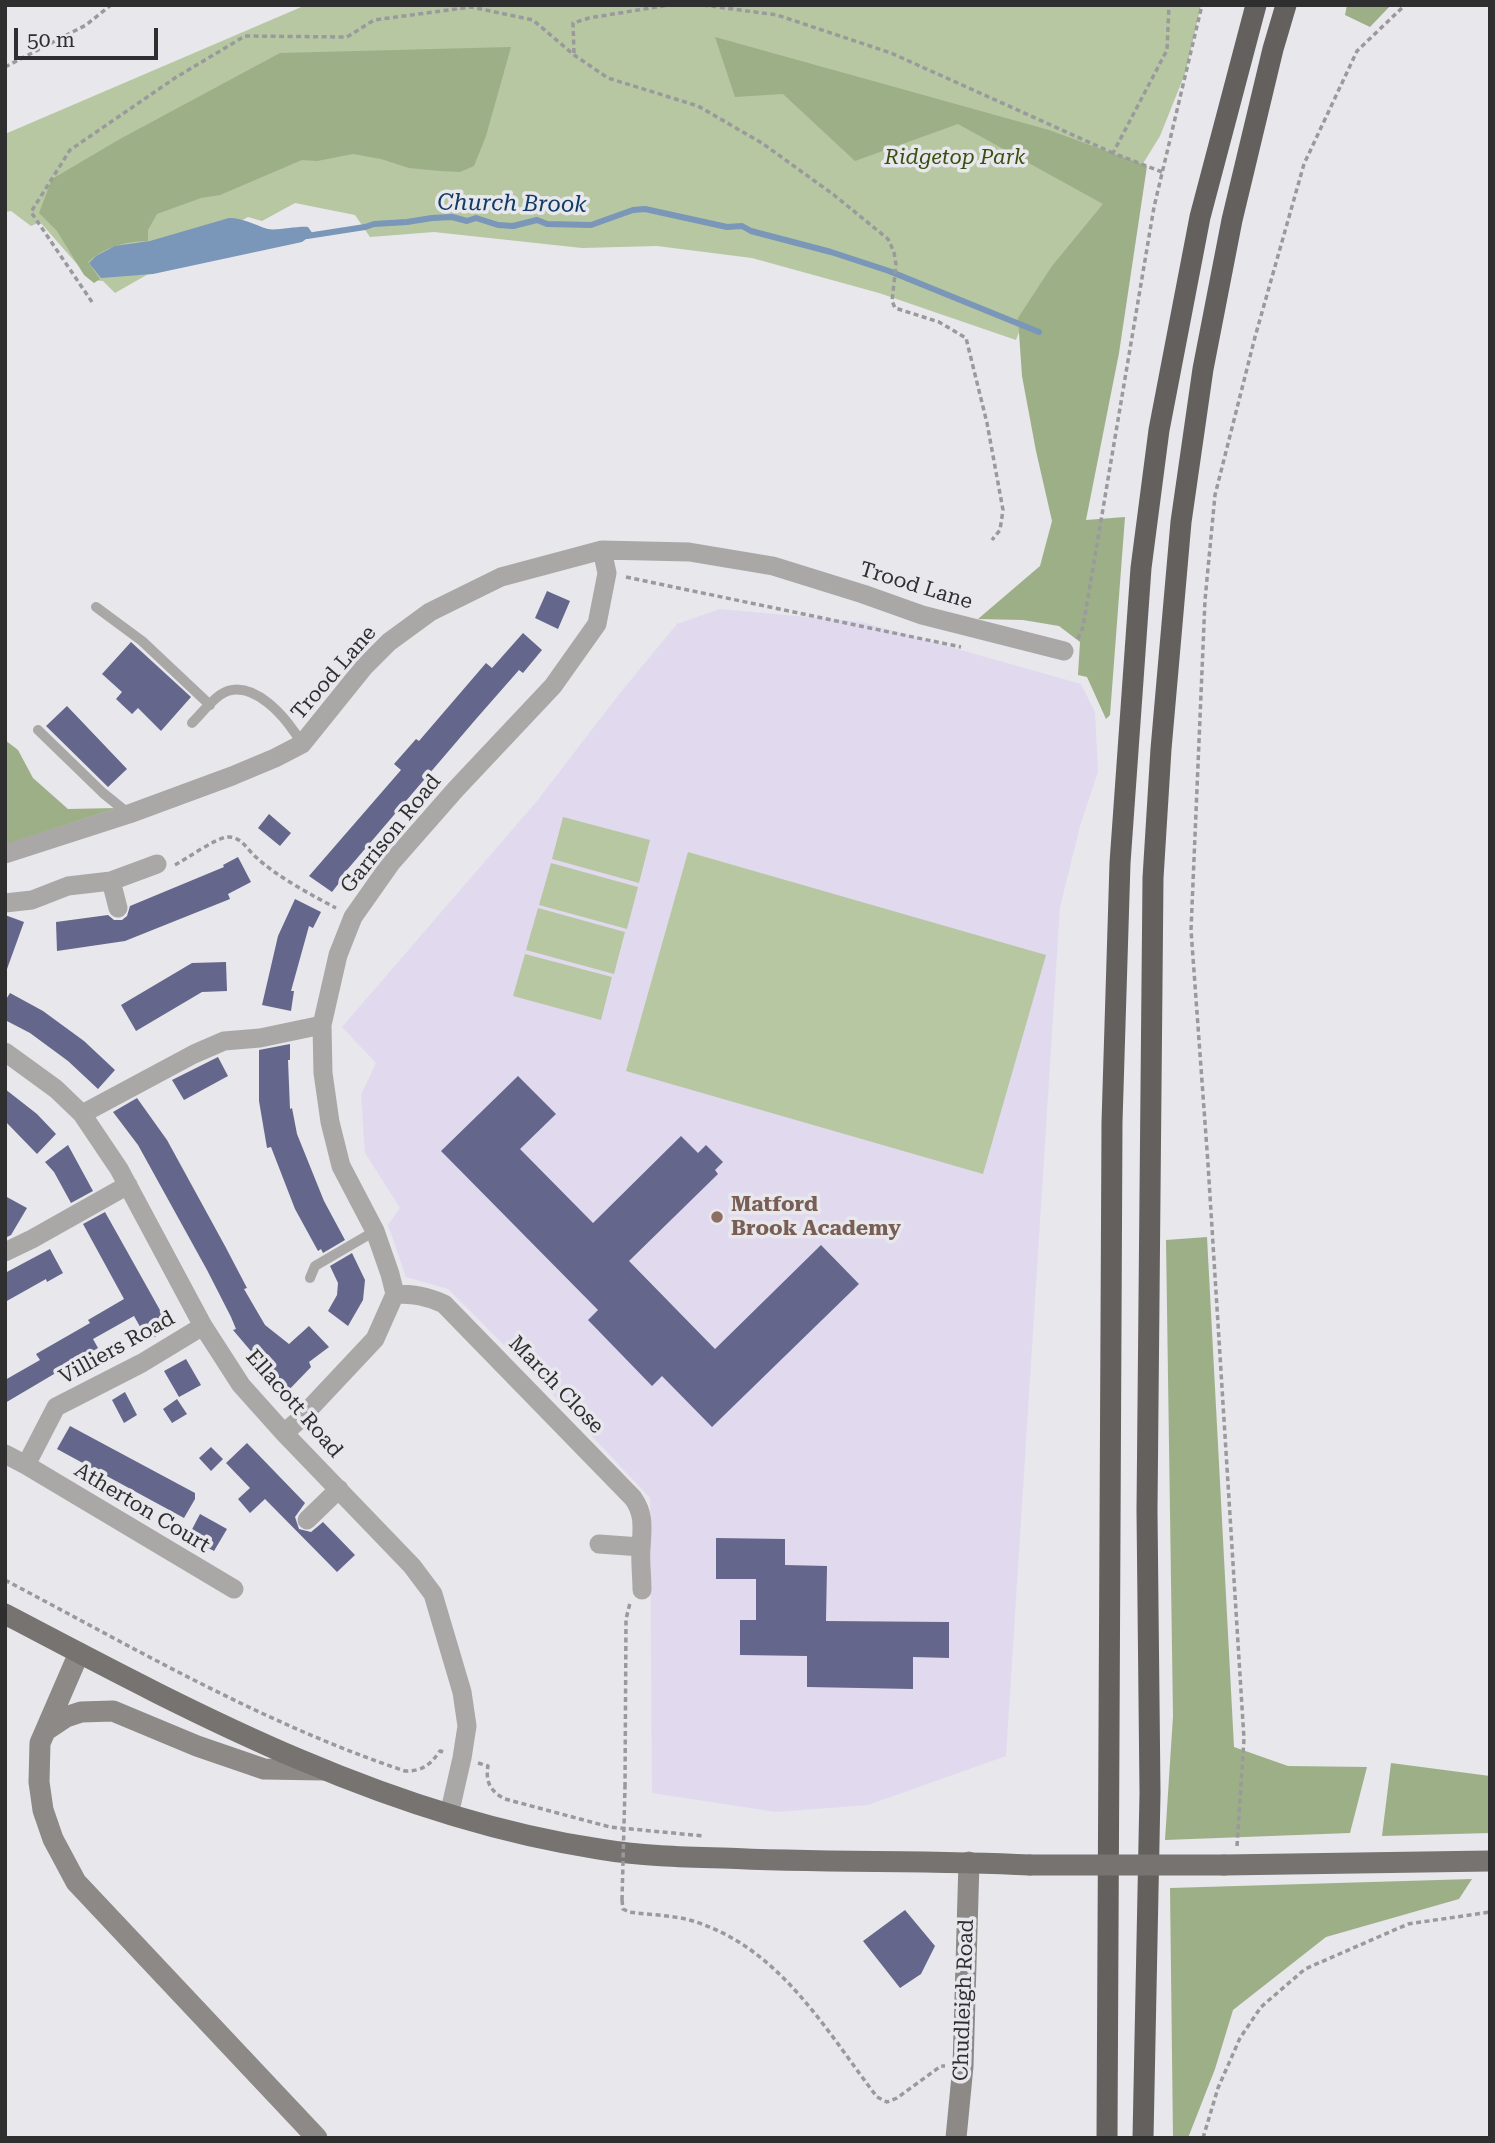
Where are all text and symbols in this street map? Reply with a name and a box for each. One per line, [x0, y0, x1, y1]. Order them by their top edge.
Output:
scale bar [18, 14, 161, 58]
text: 50 m [27, 28, 75, 52]
park label: Ridgetop Park [885, 145, 1025, 171]
water label: Church Brook [437, 189, 587, 219]
street label: Trood Lane [857, 557, 975, 615]
street label: Trood Lane [286, 621, 382, 725]
street label: Garrison Road [335, 770, 447, 898]
place label: Matford Brook Academy [731, 1192, 901, 1242]
marker: Matford Brook Academy [709, 1209, 725, 1225]
street label: Villiers Road [55, 1306, 179, 1390]
street label: March Close [503, 1331, 609, 1439]
street label: Ellacott Road [240, 1345, 348, 1463]
street label: Atherton Court [70, 1458, 214, 1558]
street label: Chudleigh Road [949, 1919, 979, 2081]

